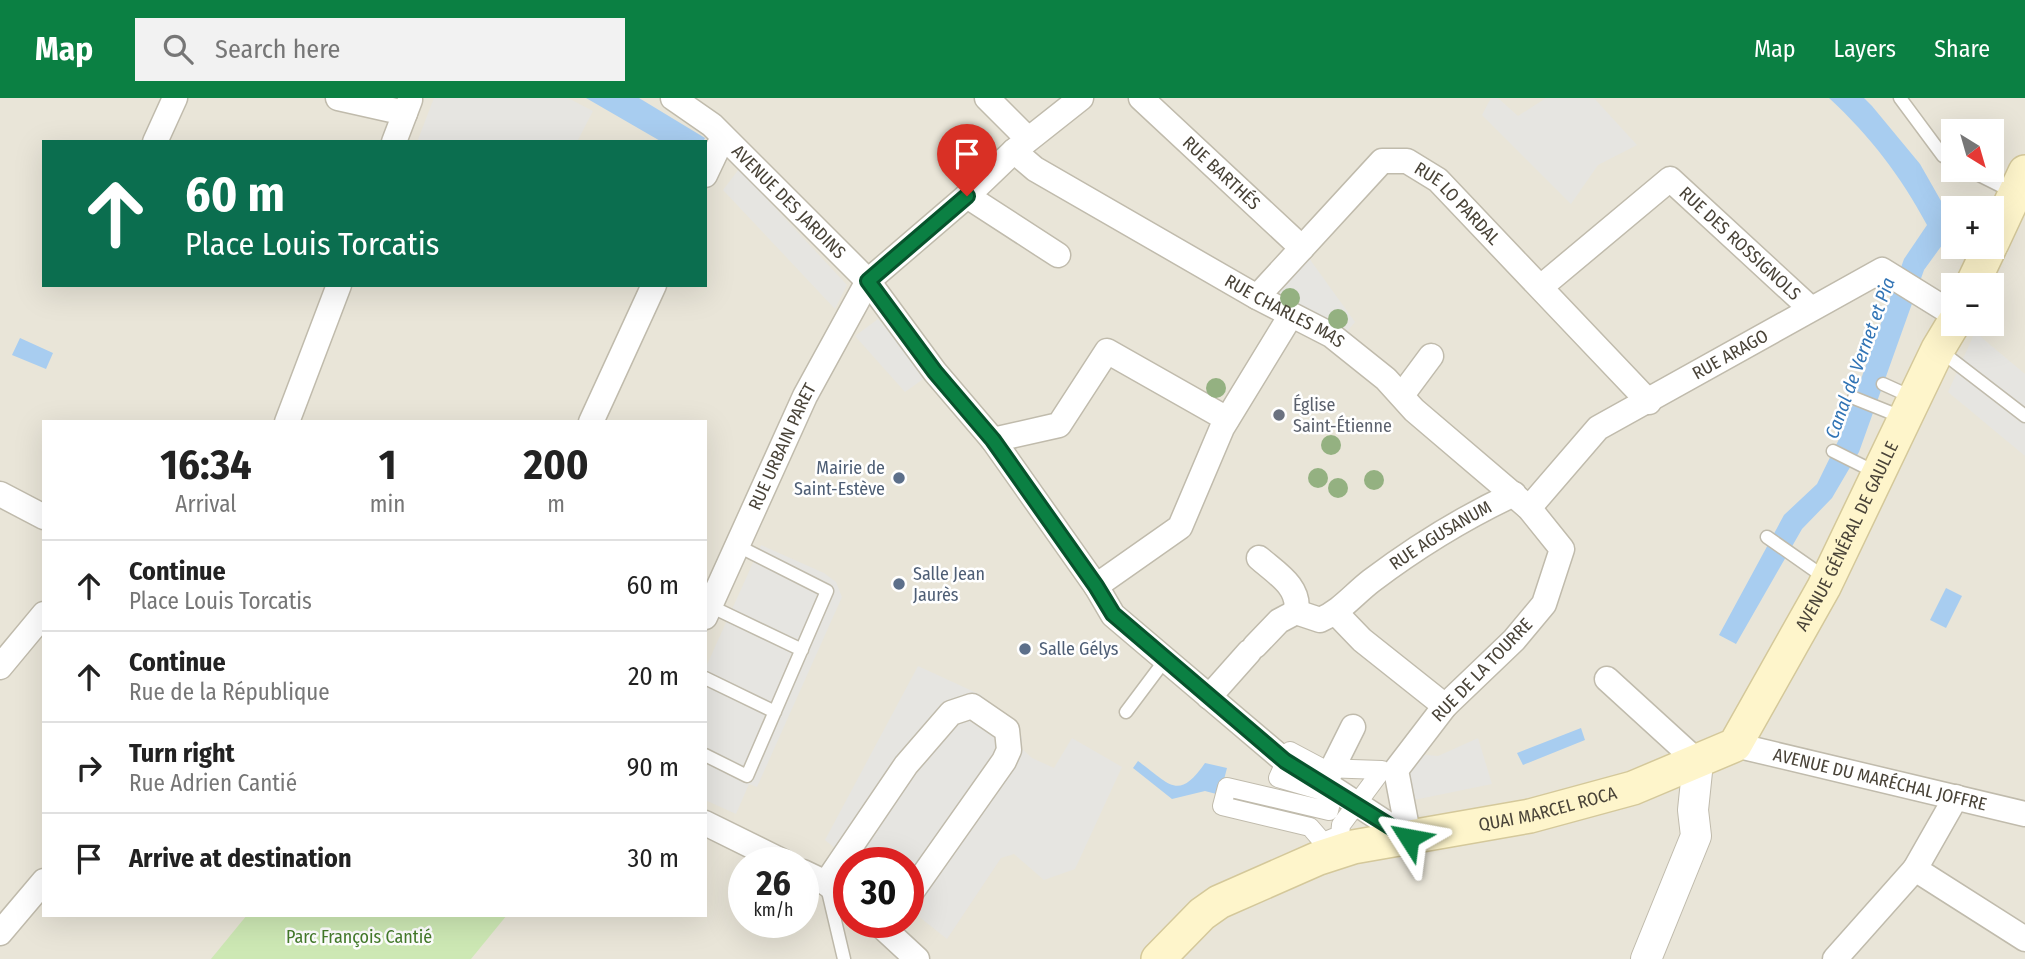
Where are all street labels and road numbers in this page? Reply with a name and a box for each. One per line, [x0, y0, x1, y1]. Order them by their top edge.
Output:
street label: RUE BARTHÉS [1178, 131, 1265, 215]
street label: AVENUE DES JARDINS [727, 140, 850, 263]
street label: RUE LO PARDAL [1410, 157, 1505, 250]
street label: RUE DES ROSSIGNOLS [1675, 182, 1805, 305]
street label: RUE CHARLES MAS [1221, 270, 1349, 353]
street label: RUE ARAGO [1689, 325, 1772, 384]
street label: RUE URBAIN PARET [744, 379, 821, 514]
street label: AVENUE GÉNÉRAL DE GAULLE [1791, 438, 1903, 635]
street label: RUE AGUSANUM [1385, 496, 1495, 575]
street label: RUE DE LA TOURRE [1427, 614, 1537, 726]
street label: AVENUE DU MARÉCHAL JOFFRE [1771, 743, 1989, 816]
street label: QUAI MARCEL ROCA [1477, 782, 1620, 836]

